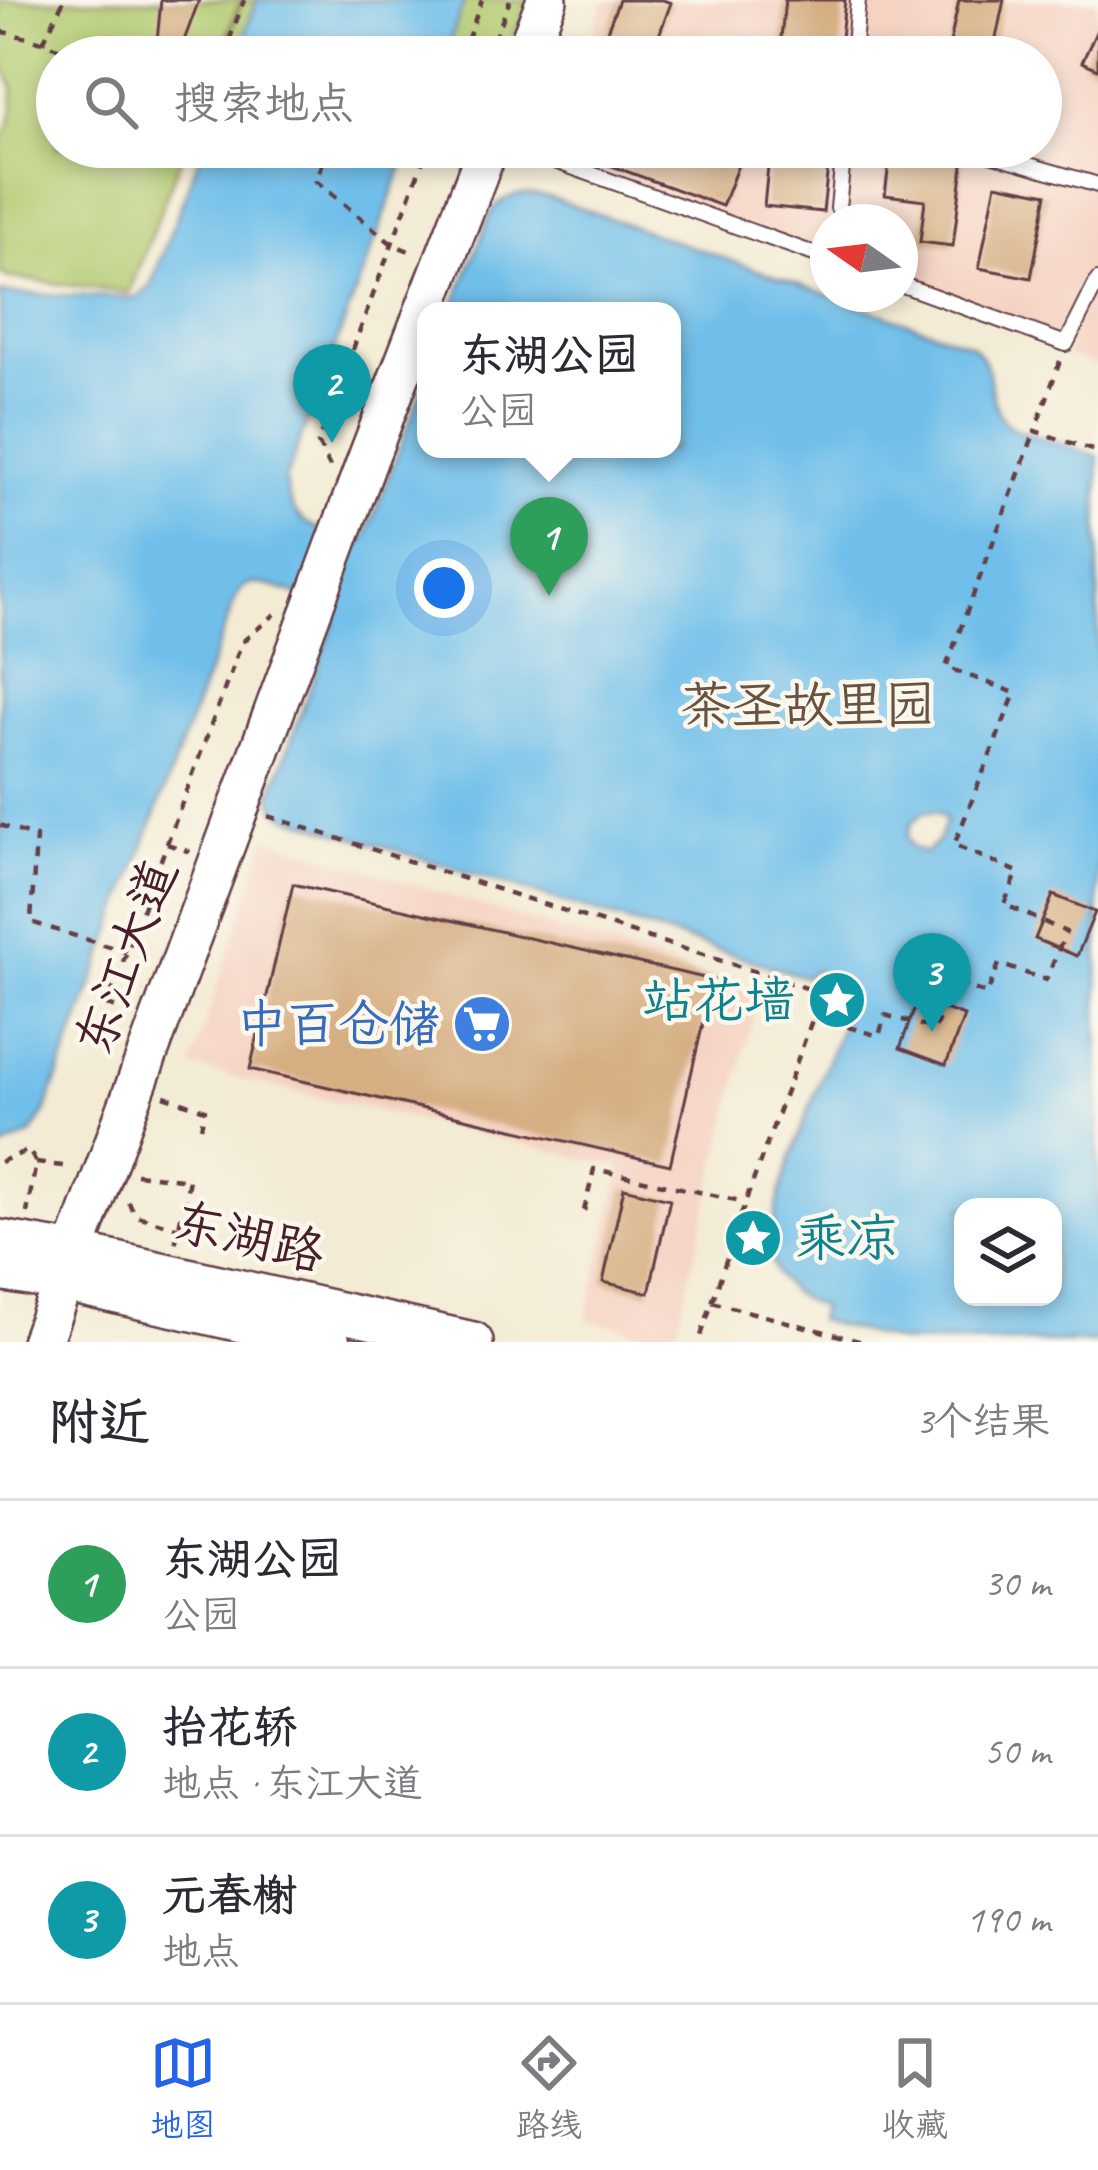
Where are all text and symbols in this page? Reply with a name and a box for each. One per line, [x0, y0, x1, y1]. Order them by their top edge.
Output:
search box [36, 36, 1062, 168]
icon: search [78, 69, 144, 135]
text: 搜索地点 [174, 75, 354, 132]
north arrow [810, 204, 918, 312]
popup [417, 302, 681, 458]
text: 东湖公园 [459, 327, 639, 384]
pin: 2 [293, 344, 371, 443]
text: 公园 [459, 387, 537, 436]
pin: 1 [510, 497, 588, 596]
your location [414, 558, 474, 618]
park label: 茶圣故里园 [680, 673, 936, 737]
street label: 东江大道 [61, 850, 191, 1064]
pin: 3 [893, 933, 971, 1032]
place label: 站花墙 [642, 968, 795, 1032]
place icon: 站花墙 [806, 969, 868, 1031]
place label: 中百仓储 [236, 992, 440, 1056]
supermarket icon: 中百仓储 [451, 993, 513, 1055]
street label: 东湖路 [167, 1189, 331, 1285]
map controls [954, 1198, 1062, 1306]
button: layers [954, 1198, 1062, 1306]
place label: 乘凉 [795, 1206, 897, 1270]
place icon: 乘凉 [722, 1207, 784, 1269]
text: 附近 [48, 1390, 150, 1454]
text: 3个结果 [915, 1397, 1050, 1446]
text: 东湖公园 [162, 1531, 342, 1588]
text: 1 [78, 1559, 96, 1608]
text: 30 m [984, 1559, 1050, 1608]
text: 公园 [162, 1591, 240, 1640]
text: 抬花轿 [162, 1699, 297, 1756]
text: 2 [78, 1727, 96, 1776]
text: 50 m [984, 1727, 1050, 1776]
text: 地点 · 东江大道 [162, 1759, 422, 1808]
text: 元春榭 [162, 1867, 297, 1924]
text: 3 [78, 1895, 96, 1944]
text: 190 m [966, 1895, 1050, 1944]
text: 地点 [162, 1927, 240, 1976]
tab: 地图 [150, 2030, 216, 2146]
tab: 路线 [516, 2030, 582, 2146]
tab: 收藏 [882, 2030, 948, 2146]

